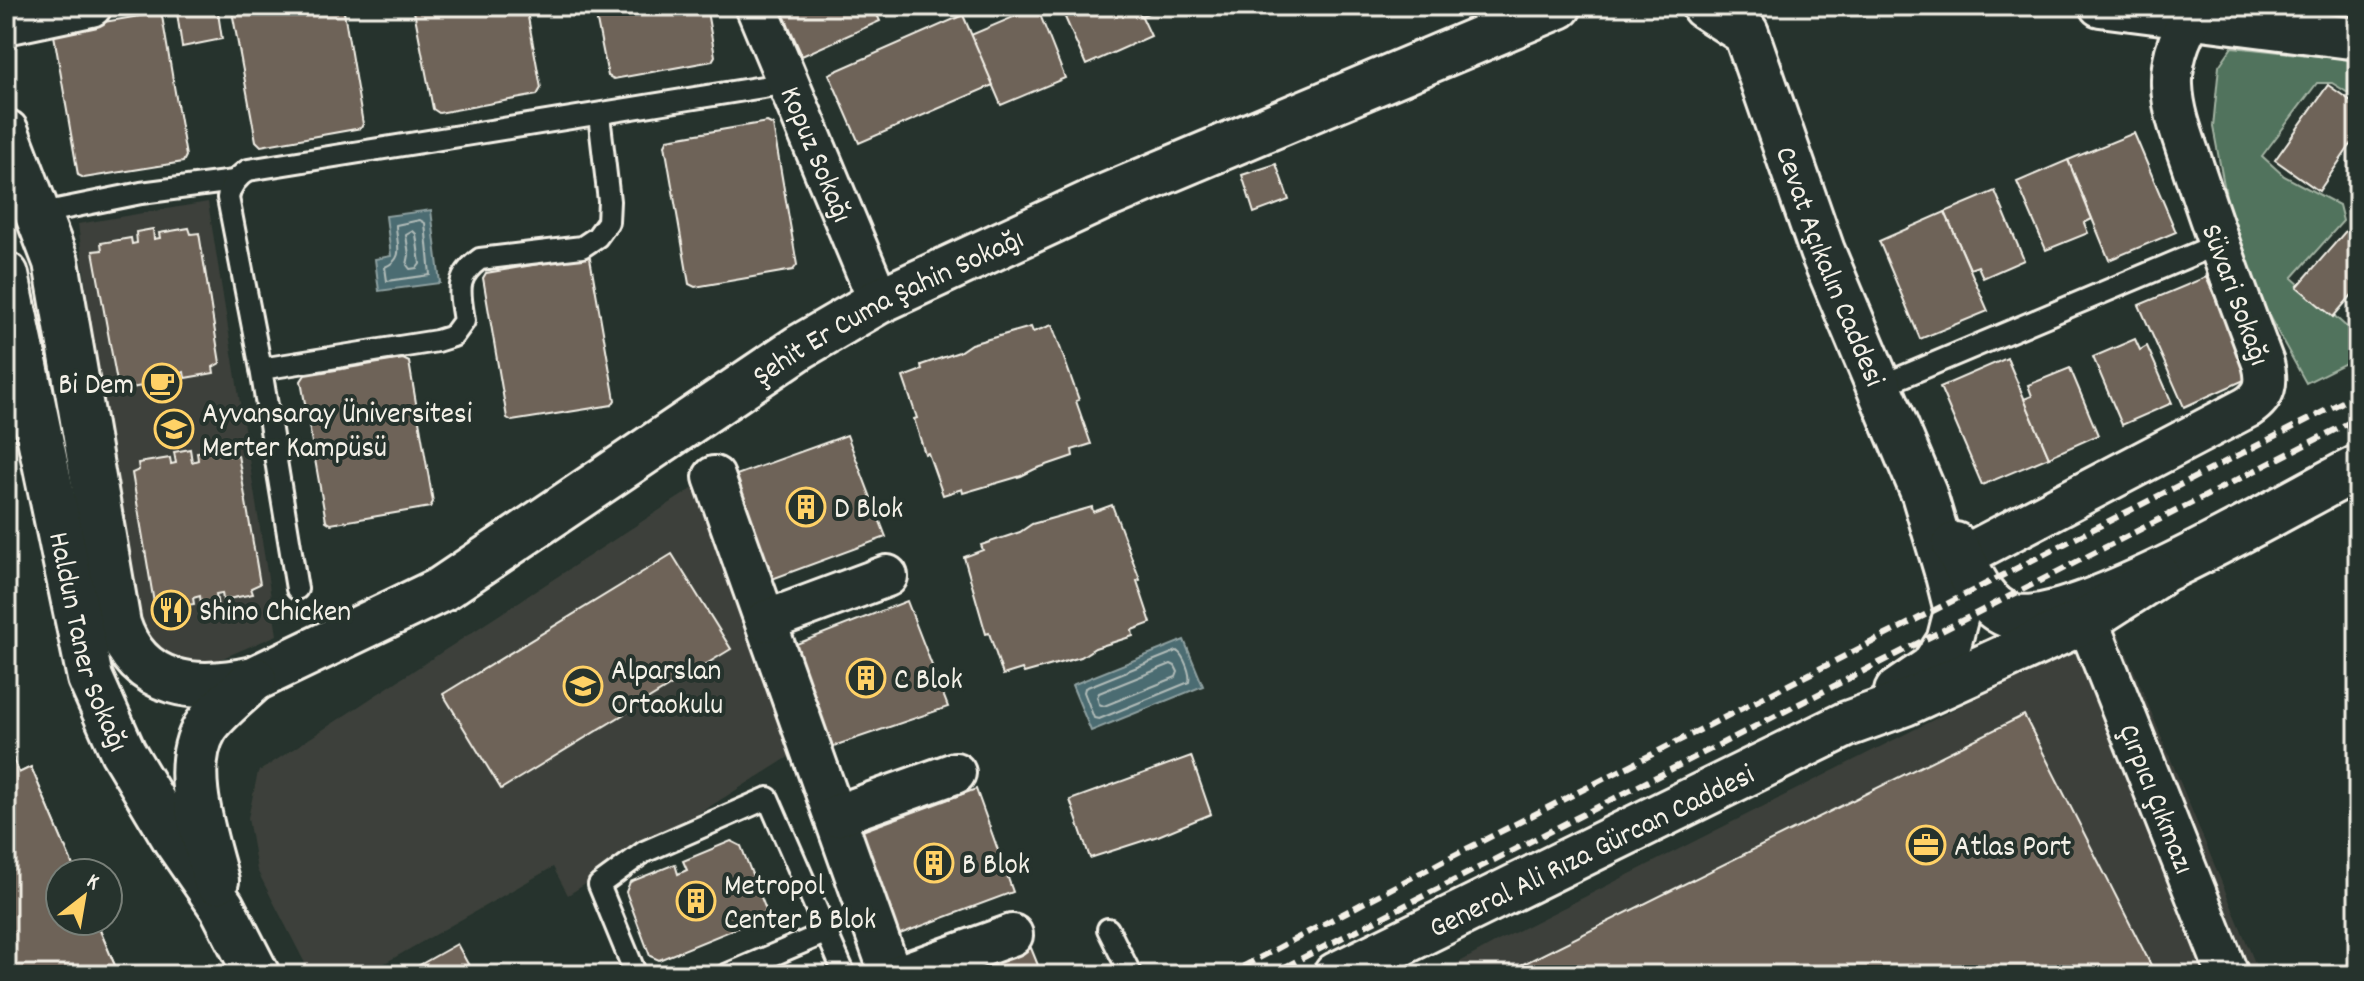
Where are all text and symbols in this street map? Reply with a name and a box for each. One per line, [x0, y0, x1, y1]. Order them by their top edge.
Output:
street label: Kopuz Sokağı [766, 81, 861, 230]
street label: Cevat Açıkalın Caddesi [1761, 141, 1894, 394]
street label: Süvari Sokağı [2187, 219, 2278, 372]
street label: Şehit Er Cuma Şahin Sokağı [746, 220, 1032, 399]
cafe icon: Bi Dem [141, 362, 183, 404]
place label: Bi Dem [58, 366, 134, 409]
place label: Ayvansaray Üniversitesi Merter Kampüsü [202, 395, 472, 472]
school or university icon: Ayvansaray Üniversitesi Merter Kampüsü [153, 408, 195, 450]
building icon: D Blok [785, 486, 827, 528]
place label: D Blok [834, 490, 903, 533]
street label: Haldun Taner Sokağı [34, 528, 137, 760]
restaurant icon: Shino Chicken [150, 589, 192, 631]
place label: Shino Chicken [199, 593, 351, 636]
place label: Alparslan Ortaokulu [611, 652, 723, 729]
building icon: C Blok [845, 657, 887, 699]
place label: C Blok [894, 661, 963, 704]
school or university icon: Alparslan Ortaokulu [562, 665, 604, 707]
street label: Çırpıcı Çıkmazı [2105, 719, 2203, 881]
street label: General Ali Rıza Gürcan Caddesi [1423, 756, 1763, 952]
office icon: Atlas Port [1905, 824, 1947, 866]
place label: Atlas Port [1954, 828, 2071, 871]
building icon: B Blok [913, 842, 955, 884]
place label: B Blok [962, 846, 1030, 889]
north arrow [44, 857, 124, 937]
text: K [80, 867, 105, 899]
place label: Metropol Center B Blok [724, 867, 876, 944]
building icon: Metropol Center B Blok [675, 880, 717, 922]

